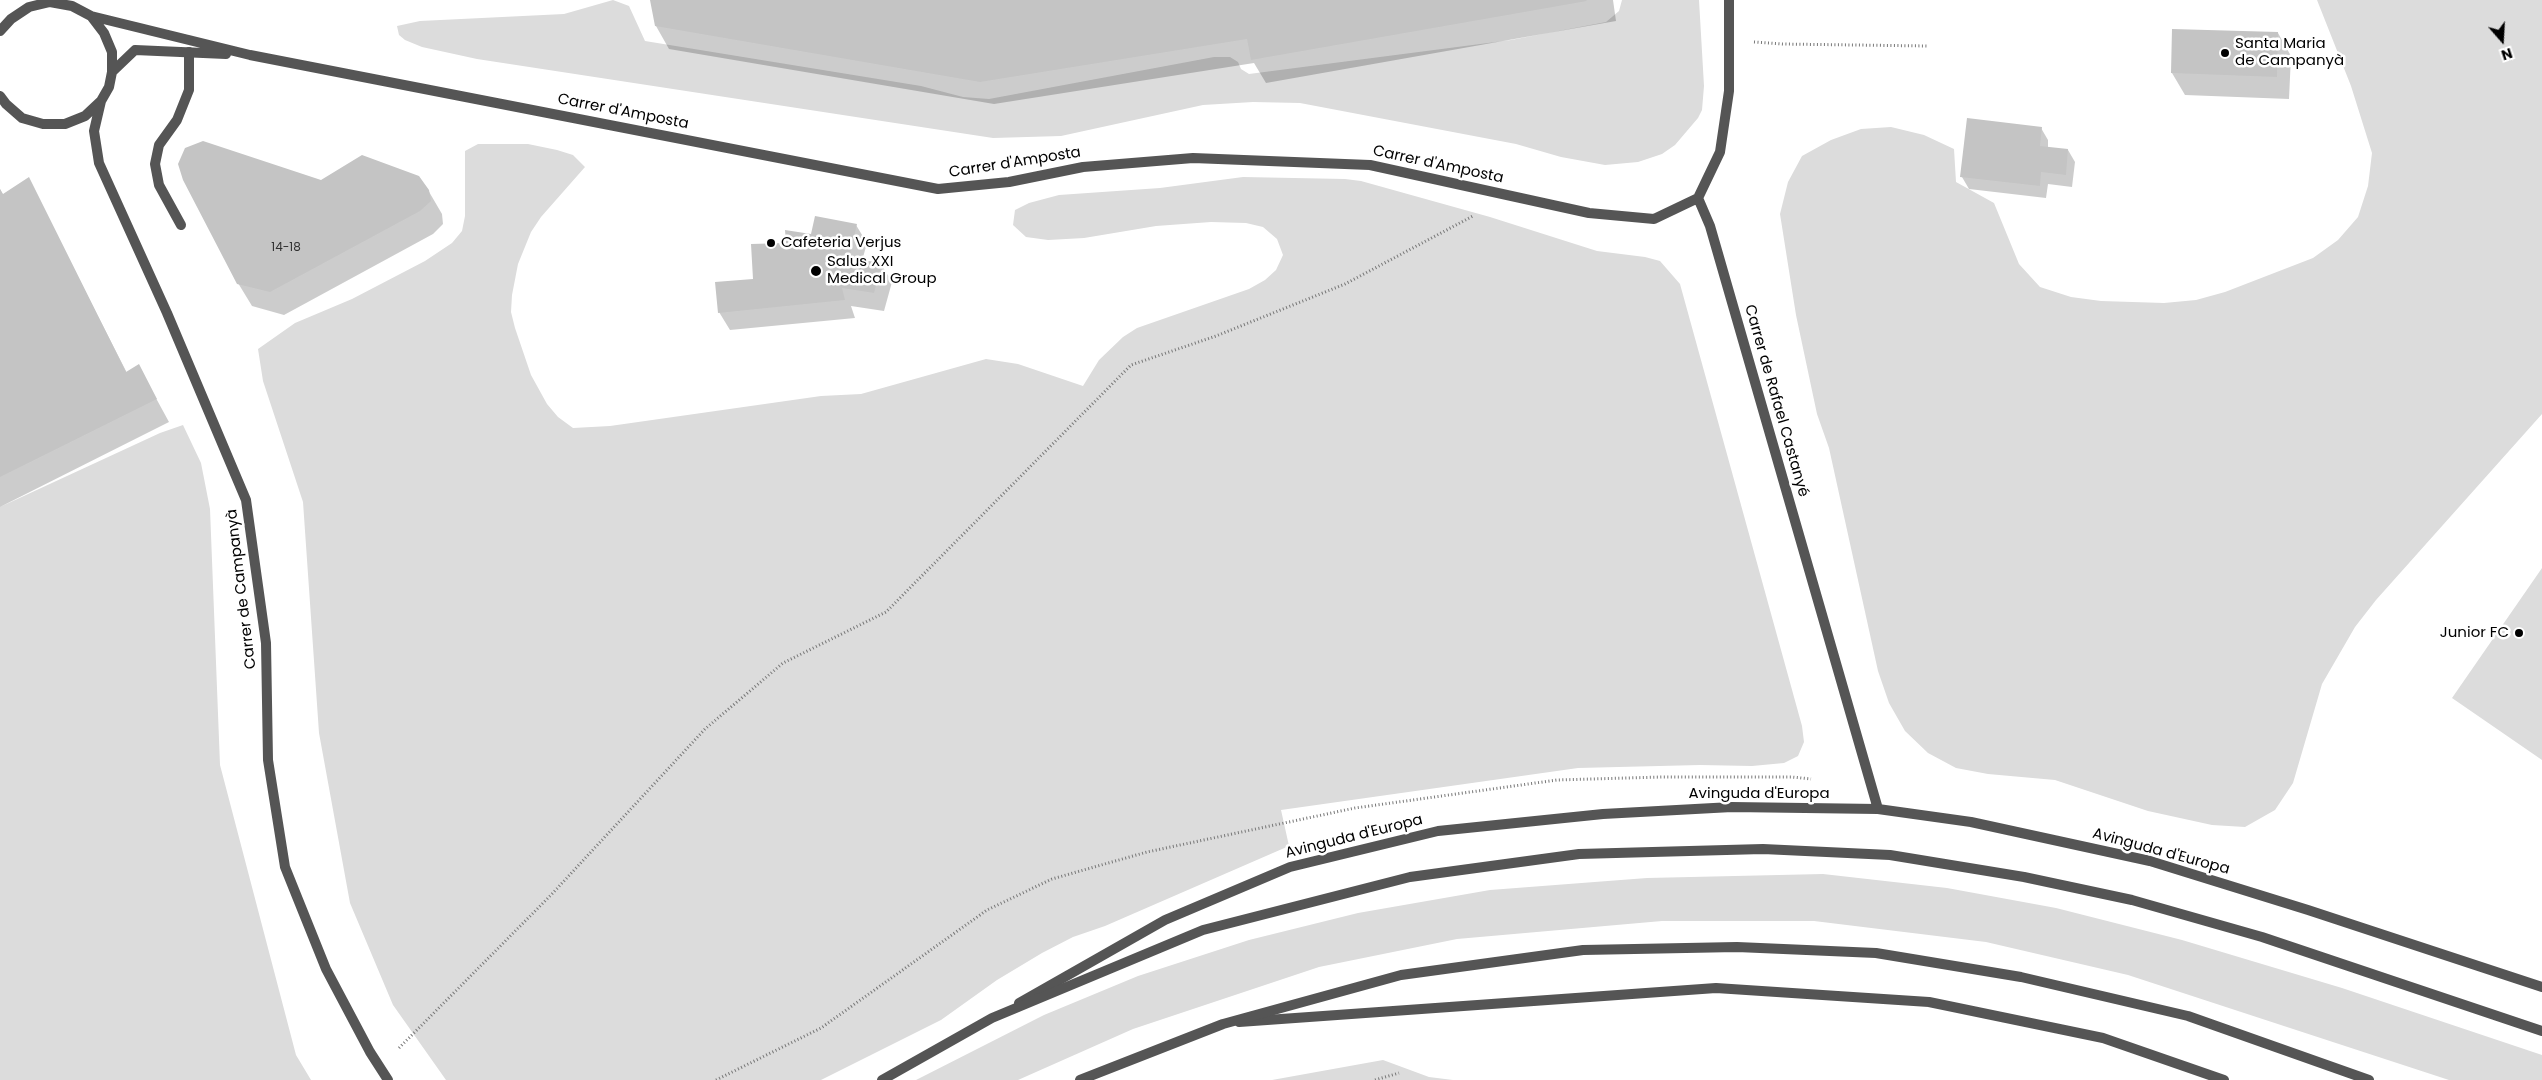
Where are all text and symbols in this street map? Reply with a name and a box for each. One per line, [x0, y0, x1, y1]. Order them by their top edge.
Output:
north arrow [2477, 15, 2527, 65]
place label: Santa Maria de Campanyà [2235, 35, 2344, 70]
text: N [2499, 43, 2515, 65]
marker: Santa Maria de Campanyà [2219, 47, 2231, 59]
street label: Carrer d'Amposta [556, 90, 690, 134]
street label: Carrer d'Amposta [1371, 142, 1505, 188]
street label: Carrer d'Amposta [948, 144, 1082, 182]
place label: Cafeteria Verjus [781, 234, 901, 252]
marker: Cafeteria Verjus [765, 237, 777, 249]
house number: 14-18 [271, 241, 301, 255]
place label: Salus XXI Medical Group [827, 253, 937, 288]
marker: Salus XXI Medical Group [809, 264, 823, 278]
street label: Carrer de Rafael Castanyé [1740, 303, 1812, 499]
street label: Carrer de Campanyà [223, 508, 261, 670]
place label: Junior FC [2440, 624, 2509, 642]
marker: Junior FC [2513, 627, 2525, 639]
street label: Avinguda d'Europa [1688, 785, 1830, 803]
street label: Avinguda d'Europa [1283, 811, 1425, 863]
street label: Avinguda d'Europa [2091, 825, 2231, 879]

